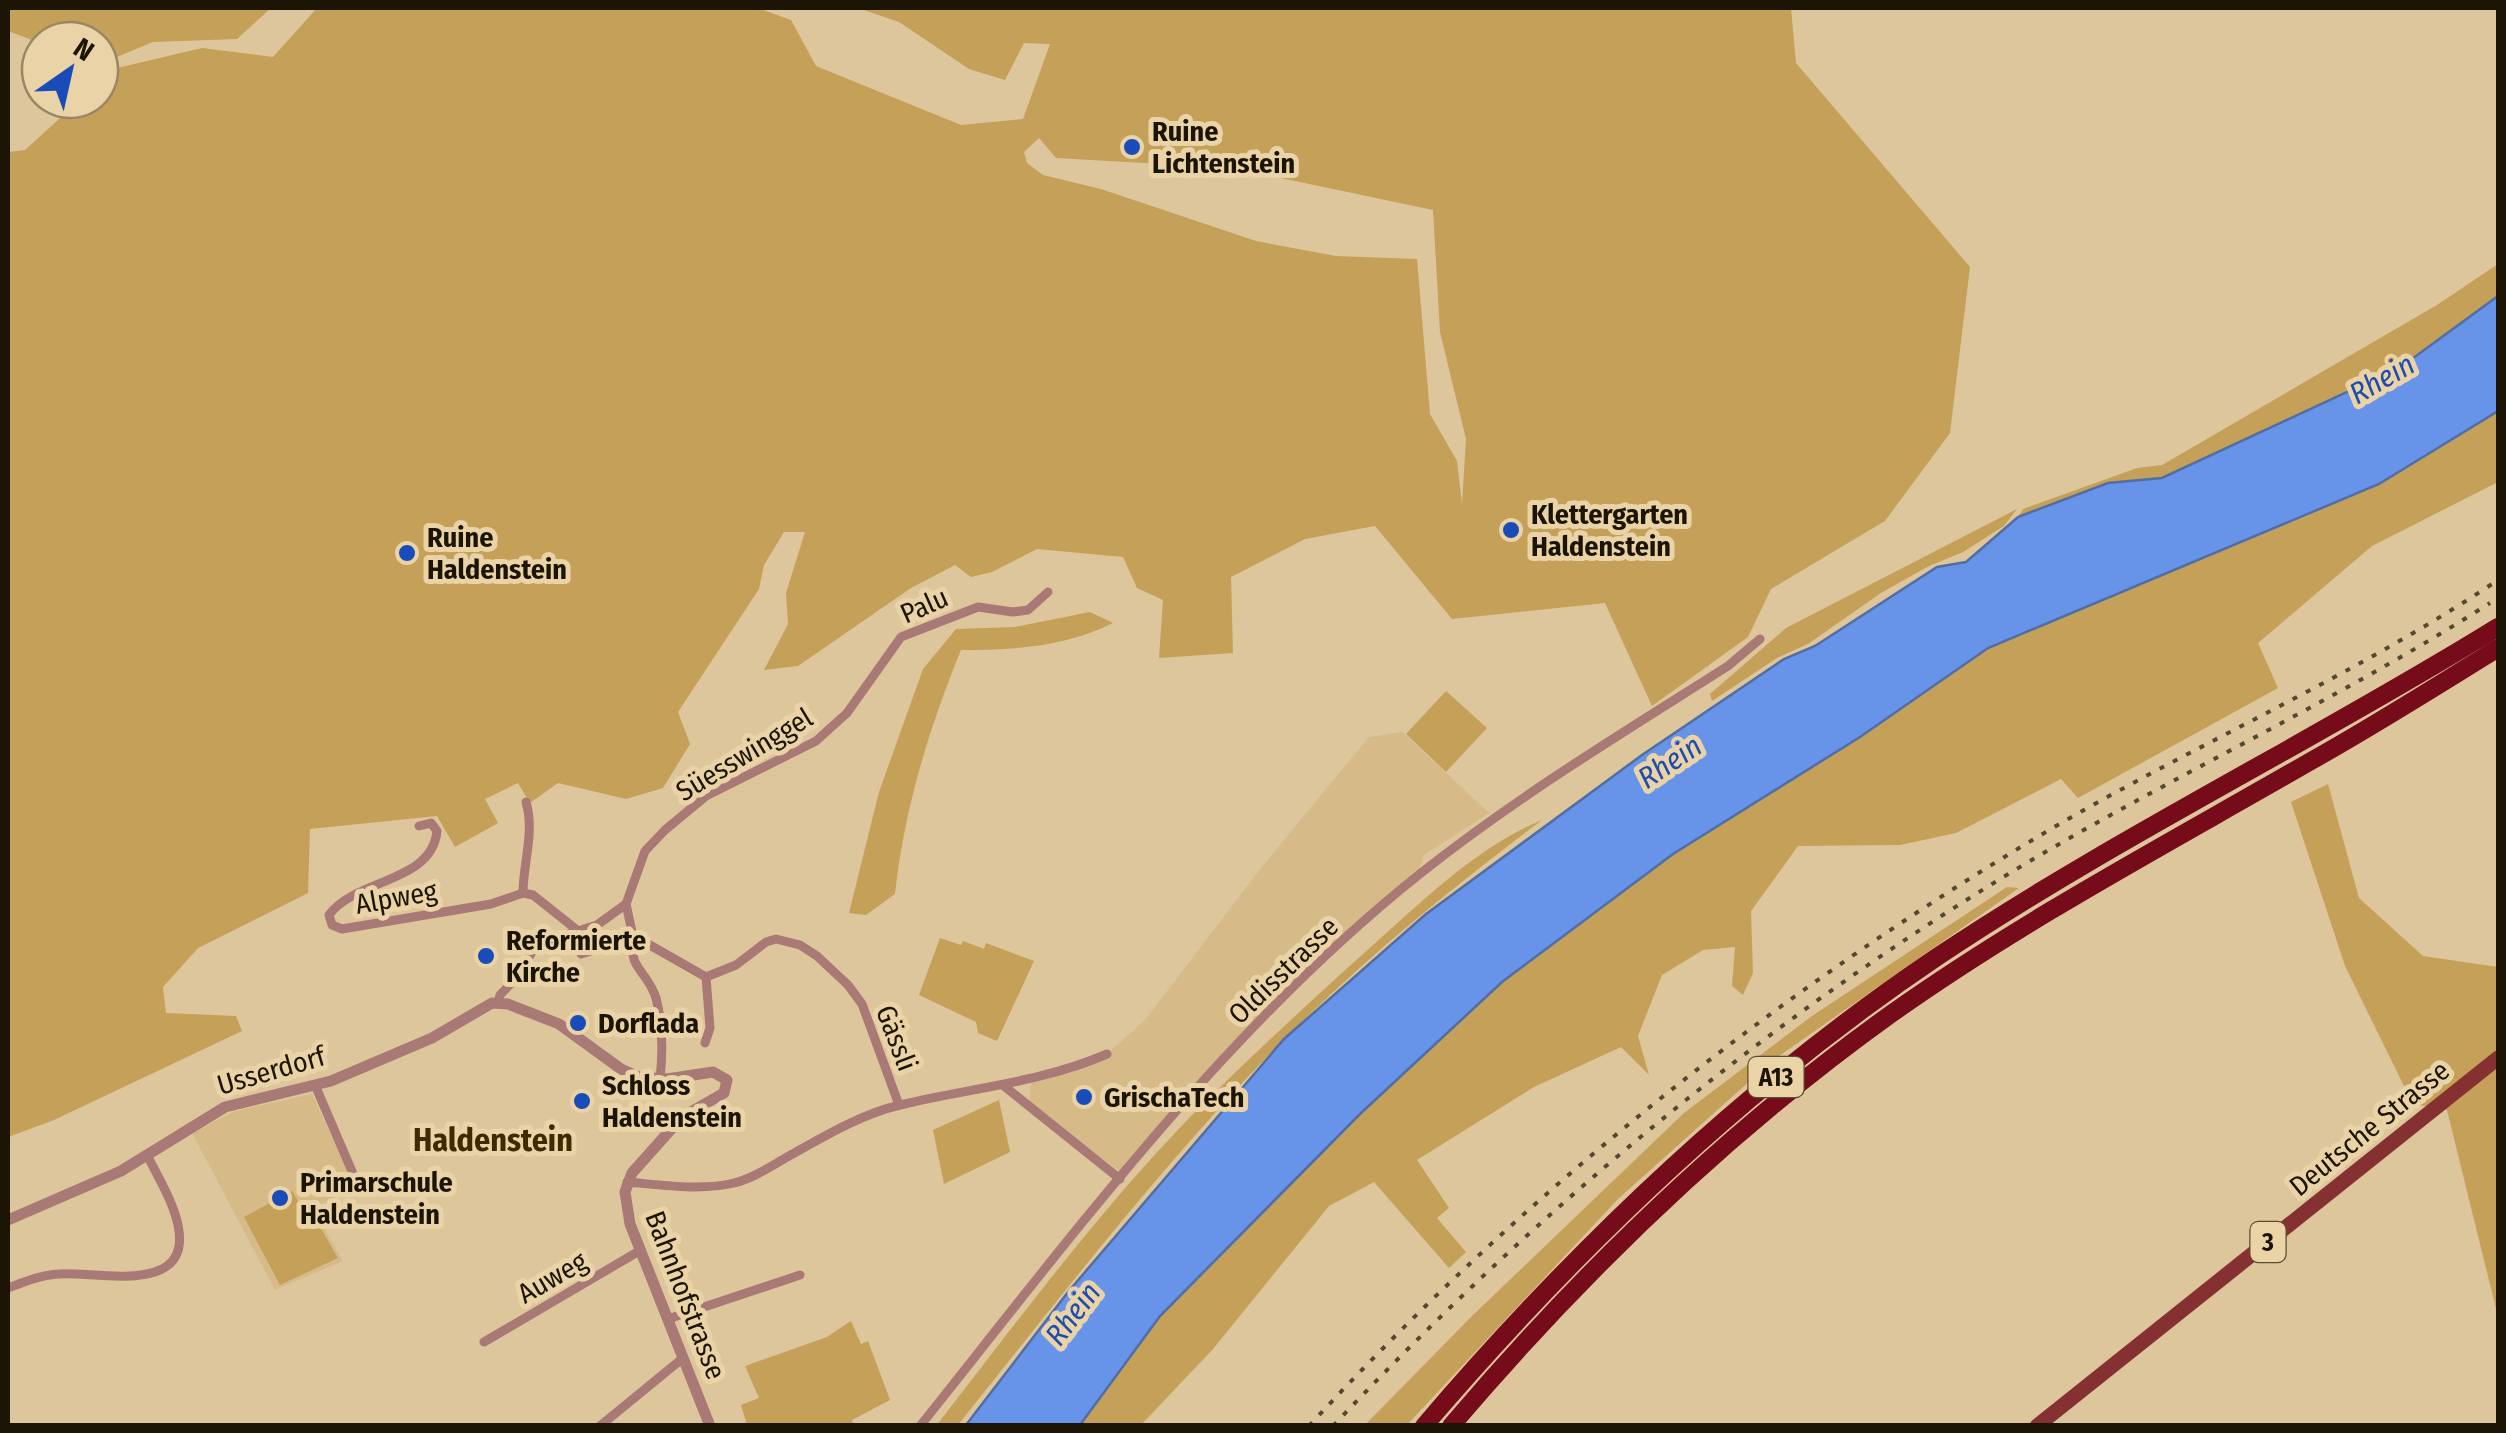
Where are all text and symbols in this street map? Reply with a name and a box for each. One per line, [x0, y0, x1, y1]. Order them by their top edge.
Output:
north arrow [20, 20, 120, 120]
text: N [68, 31, 100, 68]
place label: Ruine Lichtenstein [1152, 115, 1295, 180]
marker: Ruine Lichtenstein [1121, 136, 1143, 158]
water label: Rhein [2343, 346, 2421, 412]
place label: Klettergarten Haldenstein [1531, 498, 1688, 563]
marker: Klettergarten Haldenstein [1500, 519, 1522, 541]
place label: Ruine Haldenstein [427, 521, 567, 586]
marker: Ruine Haldenstein [396, 542, 418, 564]
street label: Palu [895, 580, 953, 630]
street label: Süesswinggel [670, 701, 818, 808]
water label: Rhein [1631, 728, 1709, 796]
street label: Alpweg [353, 874, 440, 921]
street label: Oldisstrasse [1222, 910, 1345, 1031]
place label: Reformierte Kirche [506, 924, 646, 989]
marker: Reformierte Kirche [475, 945, 497, 967]
street label: Gässli [869, 1001, 924, 1076]
place label: Dorflada [598, 1007, 699, 1040]
marker: Dorflada [567, 1012, 589, 1034]
street label: Usserdorf [213, 1039, 331, 1102]
street label: Deutsche Strasse [2283, 1054, 2456, 1203]
road number: A13 [1748, 1057, 1804, 1097]
place label: Schloss Haldenstein [602, 1069, 742, 1134]
place label: GrischaTech [1104, 1081, 1244, 1114]
marker: GrischaTech [1073, 1086, 1095, 1108]
marker: Schloss Haldenstein [571, 1090, 593, 1112]
district label: Haldenstein [413, 1121, 573, 1159]
place label: Primarschule Haldenstein [300, 1166, 453, 1231]
marker: Primarschule Haldenstein [269, 1187, 291, 1209]
street label: Bahnhofstrasse [638, 1206, 733, 1384]
road number: 3 [2250, 1222, 2286, 1262]
street label: Auweg [512, 1244, 594, 1310]
water label: Rhein [1038, 1275, 1108, 1353]

